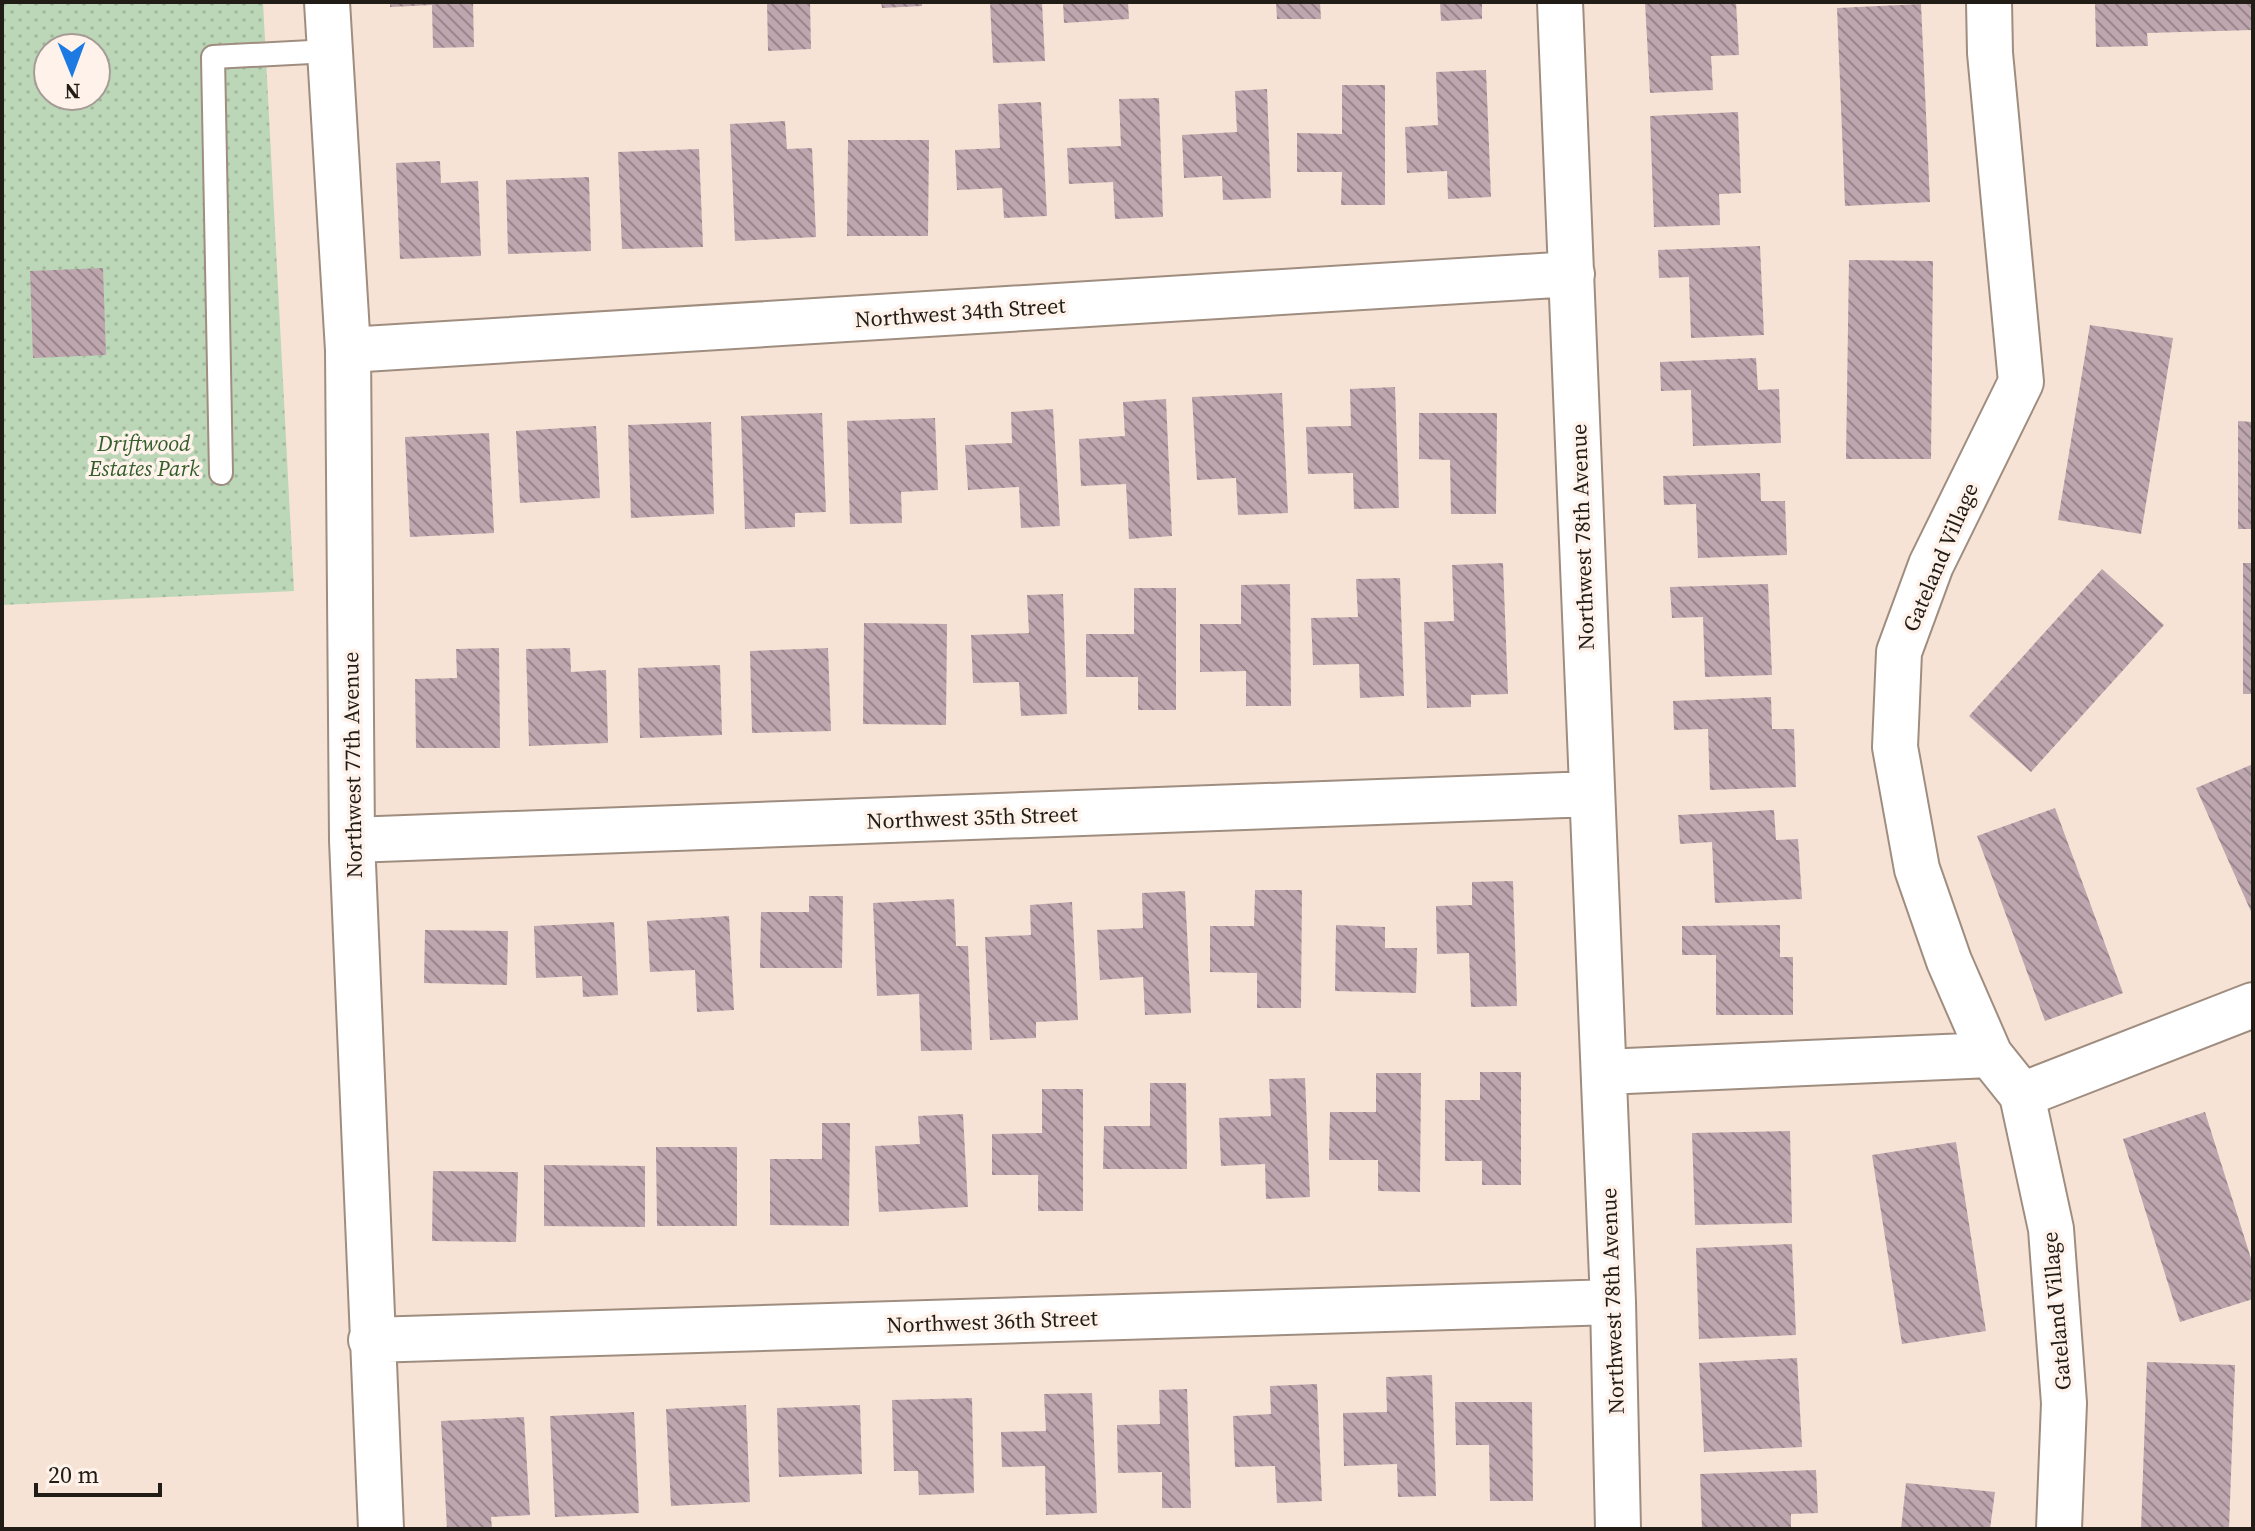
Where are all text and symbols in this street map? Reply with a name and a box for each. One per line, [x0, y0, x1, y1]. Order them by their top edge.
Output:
north arrow [32, 32, 112, 112]
text: N [64, 77, 81, 107]
street label: Northwest 34th Street [854, 290, 1067, 334]
street label: Northwest 78th Avenue [1563, 423, 1601, 651]
park label: Driftwood Estates Park [88, 428, 200, 483]
street label: Gateland Village [1895, 478, 1985, 636]
street label: Northwest 77th Avenue [335, 651, 369, 879]
street label: Northwest 35th Street [866, 798, 1079, 836]
street label: Northwest 78th Avenue [1593, 1187, 1631, 1415]
street label: Gateland Village [2034, 1230, 2078, 1392]
street label: Northwest 36th Street [886, 1302, 1099, 1340]
scale bar [36, 1447, 160, 1497]
text: 20 m [48, 1458, 99, 1491]

